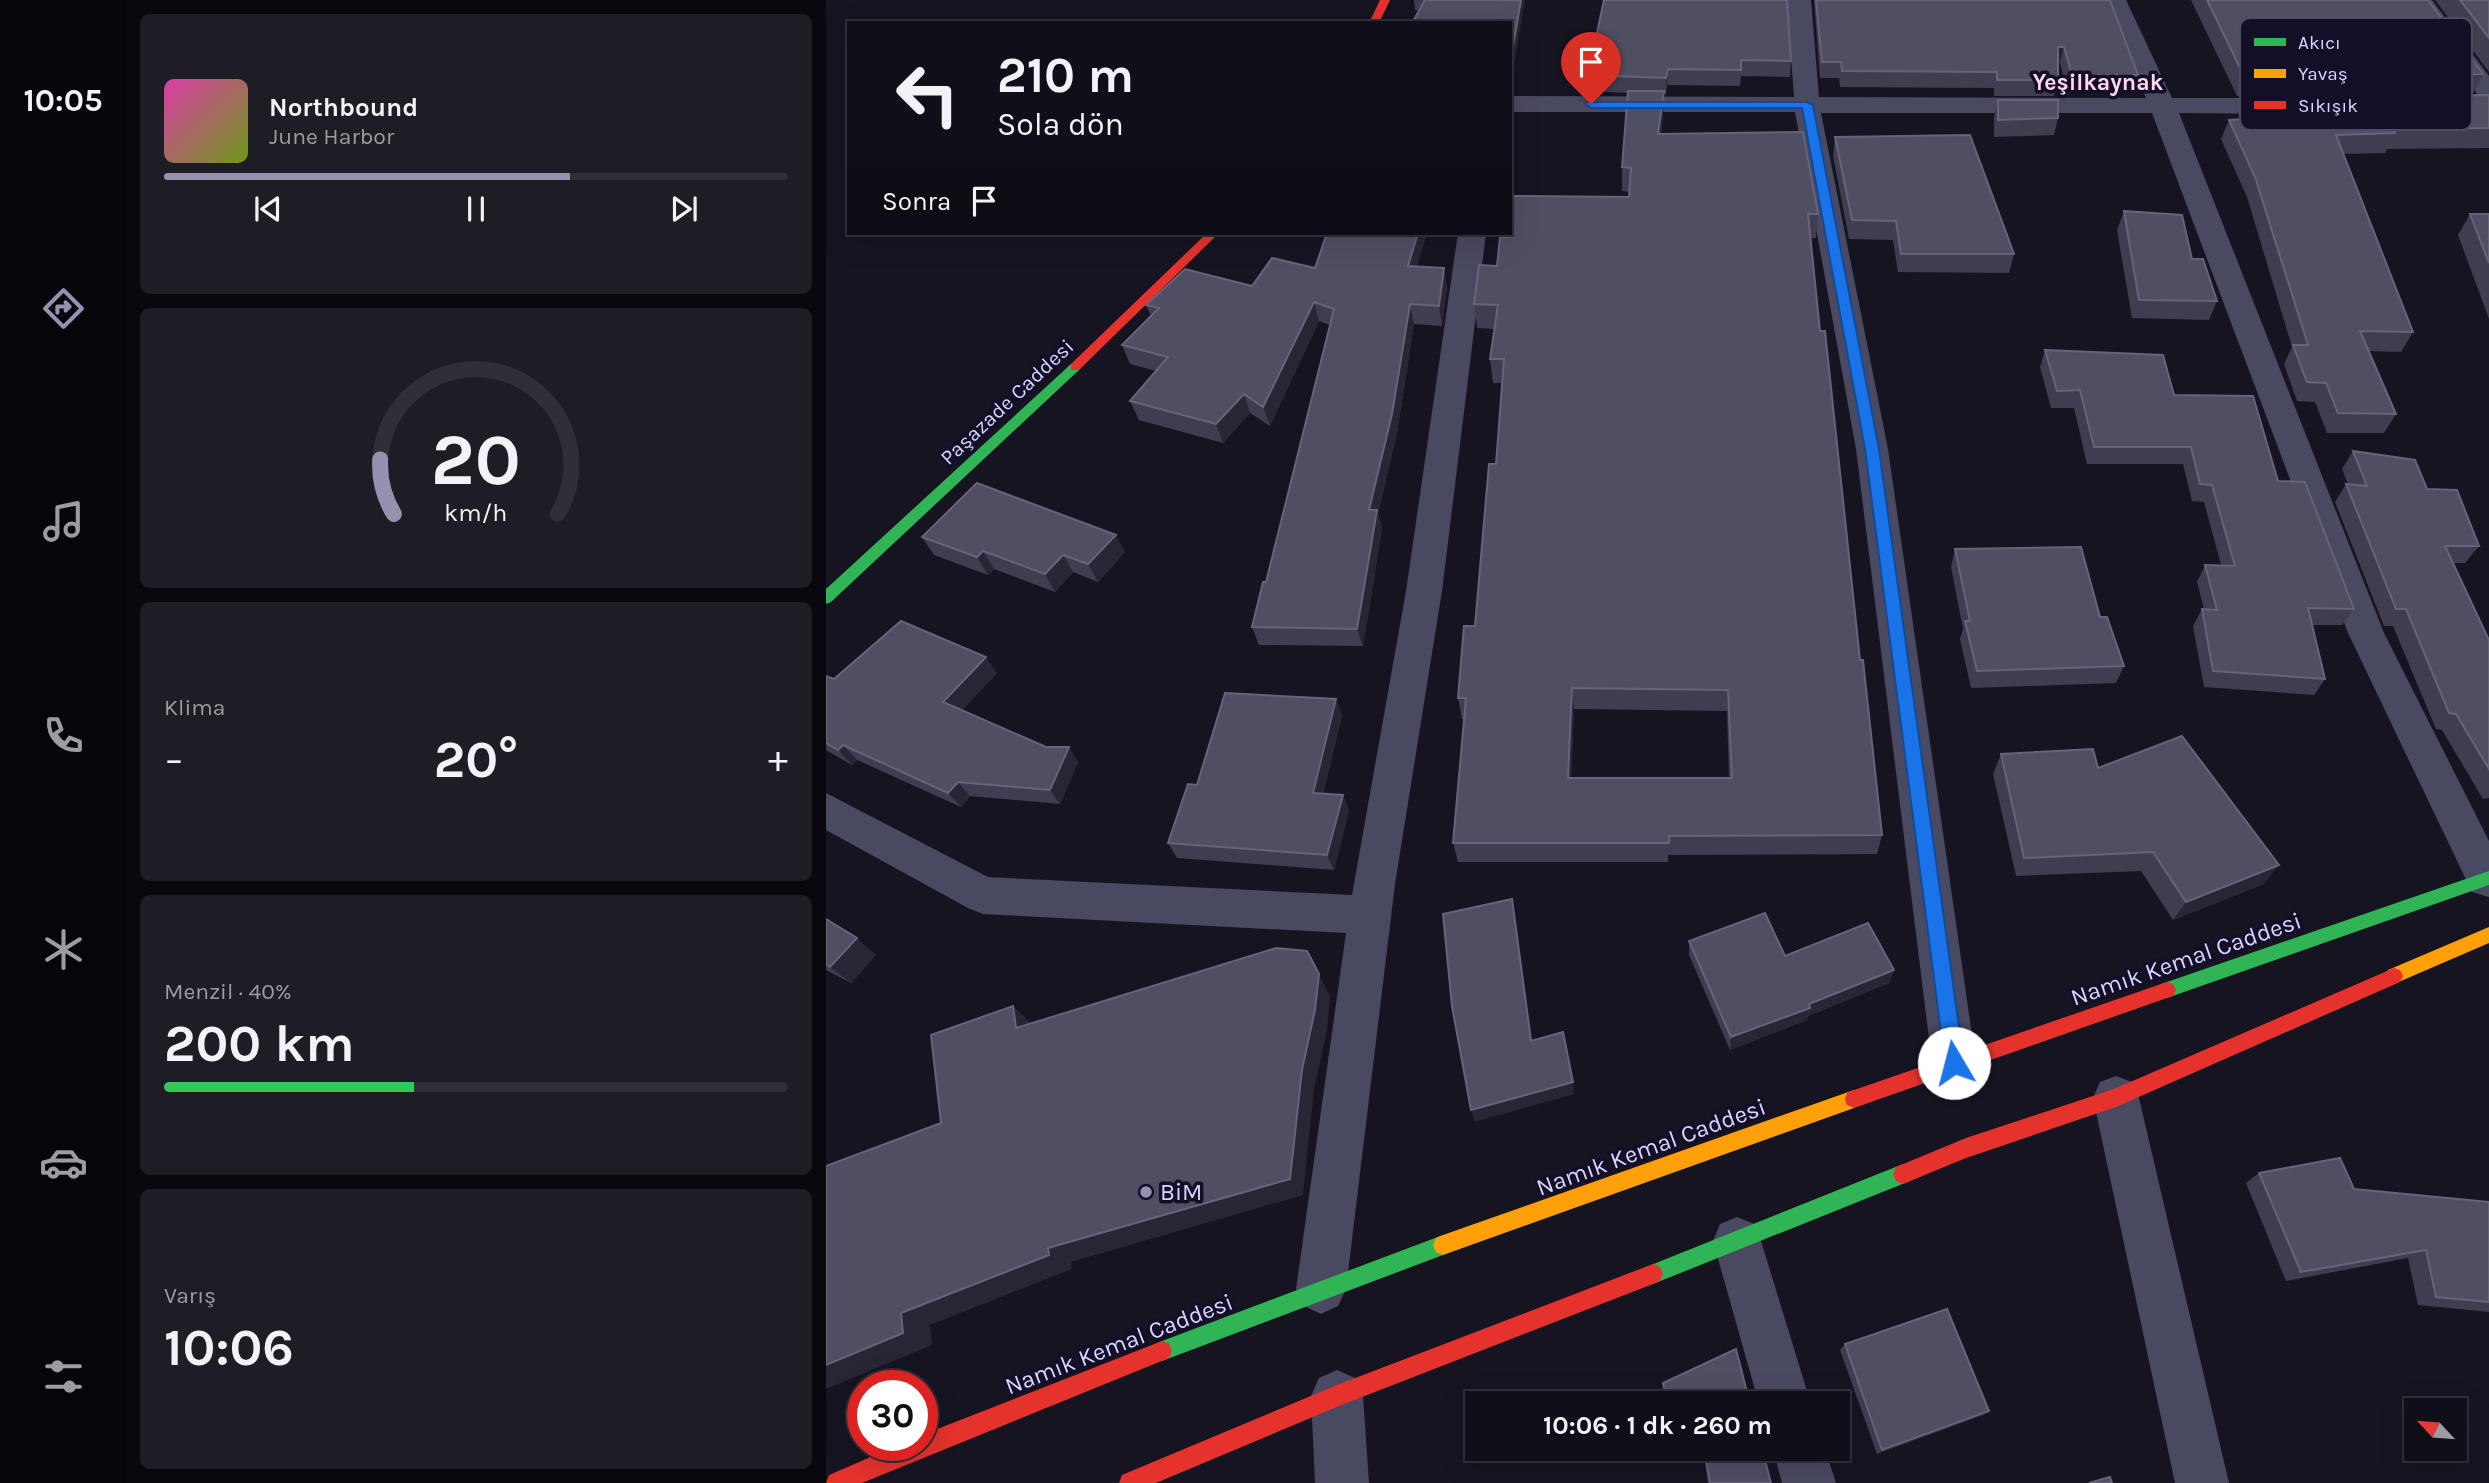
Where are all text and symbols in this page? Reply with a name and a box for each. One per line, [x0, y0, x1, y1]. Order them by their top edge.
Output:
legend [2240, 18, 2472, 130]
pin [1561, 32, 1621, 104]
text: Akıcı [2298, 32, 2341, 54]
icon: arrive [1572, 43, 1610, 81]
text: 210 m [997, 47, 1134, 104]
icon: left [882, 49, 973, 140]
text: Yavaş [2298, 63, 2348, 85]
district label: Yeşilkaynak [2033, 69, 2164, 96]
text: 10:05 [23, 82, 103, 119]
text: Northbound [269, 92, 418, 123]
text: Sıkışık [2298, 95, 2358, 117]
text: Sola dön [997, 106, 1124, 143]
text: June Harbor [269, 123, 394, 150]
icon: arrive [965, 182, 1003, 220]
text: Sonra [882, 186, 951, 217]
icon: previous [249, 190, 287, 228]
icon: pause [457, 190, 495, 228]
icon: next [665, 190, 703, 228]
icon: directions [39, 284, 88, 333]
street label: Paşazade Caddesi [936, 334, 1078, 470]
text: 20 [431, 417, 521, 502]
icon: music [39, 497, 88, 546]
text: km/h [444, 497, 508, 526]
text: Klima [164, 694, 225, 721]
icon: phone [39, 711, 88, 760]
text: 20° [434, 729, 518, 790]
text: − [164, 737, 184, 782]
text: + [768, 737, 788, 782]
street label: Namık Kemal Caddesi [2067, 906, 2305, 1012]
icon: climate [39, 925, 88, 974]
text: Menzil · 40% [164, 978, 292, 1005]
text: 200 km [164, 1013, 355, 1074]
position arrow [1917, 1026, 1991, 1100]
street label: Namık Kemal Caddesi [1533, 1092, 1769, 1202]
icon: car [39, 1138, 88, 1187]
place label: BiM [1160, 1178, 1202, 1206]
marker: BiM [1138, 1184, 1154, 1200]
text: Varış [164, 1282, 216, 1309]
street label: Namık Kemal Caddesi [1001, 1288, 1237, 1400]
text: 10:06 [164, 1317, 294, 1378]
icon: filters [39, 1352, 88, 1401]
speed limit sign: 30 [847, 1370, 938, 1461]
north arrow [2404, 1398, 2468, 1461]
map controls [2404, 1398, 2467, 1461]
text: 10:06 · 1 dk · 260 m [1543, 1410, 1772, 1441]

